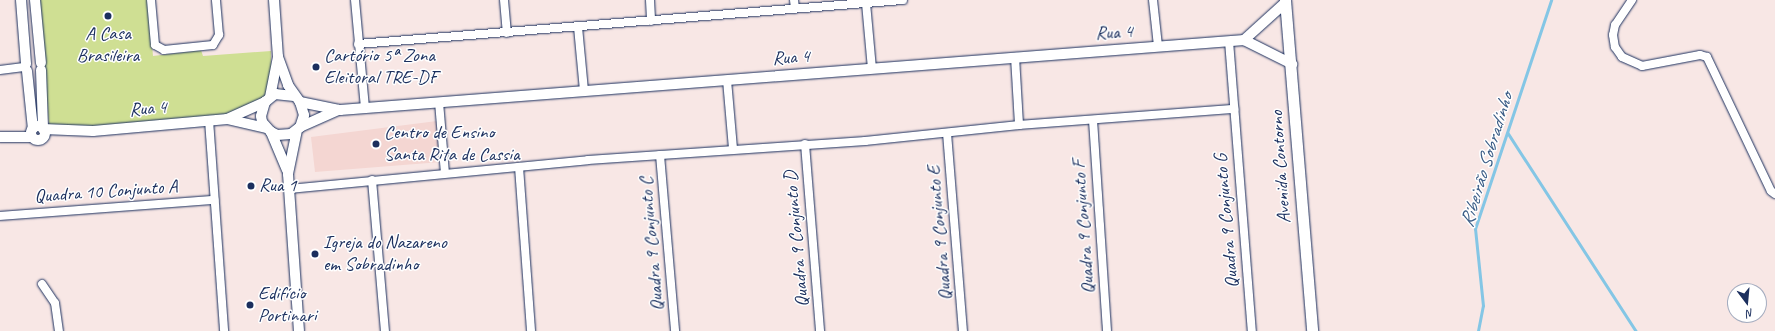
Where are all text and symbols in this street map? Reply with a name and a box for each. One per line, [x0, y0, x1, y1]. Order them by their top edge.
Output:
marker: A Casa Brasileira [103, 11, 113, 21]
street label: Rua 4 [1095, 20, 1133, 46]
place label: A Casa Brasileira [77, 23, 139, 67]
place label: Cartório 5ª Zona Eleitoral TRE-DF [324, 45, 437, 89]
street label: Rua 4 [772, 45, 810, 71]
marker: Cartório 5ª Zona Eleitoral TRE-DF [311, 62, 321, 72]
water label: Ribeirão Sobradinho [1454, 90, 1518, 230]
street label: Rua 4 [128, 96, 168, 122]
street label: Avenida Contorno [1266, 110, 1296, 224]
place label: Centro de Ensino Santa Rita de Cassia [384, 122, 520, 166]
marker: Centro de Ensino Santa Rita de Cassia [371, 139, 381, 149]
street label: Quadra 9 Conjunto G [1210, 153, 1244, 289]
street label: Quadra 9 Conjunto F [1068, 159, 1100, 295]
street label: Quadra 9 Conjunto E [923, 165, 957, 301]
street label: Quadra 9 Conjunto D [780, 170, 814, 308]
place label: Rua 1 [259, 175, 296, 197]
street label: Quadra 10 Conjunto A [34, 176, 178, 208]
street label: Quadra 9 Conjunto C [635, 176, 669, 312]
marker: Rua 1 [246, 181, 256, 191]
place label: Igreja do Nazareno em Sobradinho [323, 232, 447, 276]
marker: Igreja do Nazareno em Sobradinho [310, 249, 320, 259]
place label: Edifício Portinari [258, 283, 316, 327]
north arrow [1727, 283, 1767, 323]
marker: Edifício Portinari [245, 300, 255, 310]
text: N [1745, 306, 1755, 321]

